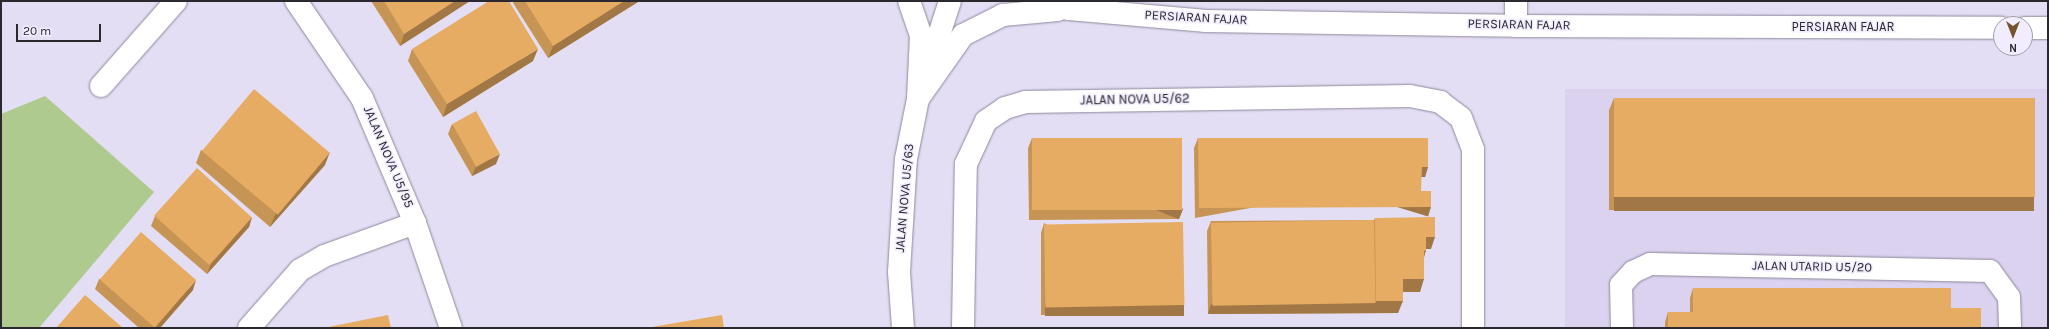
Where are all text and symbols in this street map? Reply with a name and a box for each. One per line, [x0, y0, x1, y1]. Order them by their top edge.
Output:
street label: PERSIARAN FAJAR [1144, 8, 1248, 28]
scale bar [18, 16, 103, 42]
street label: PERSIARAN FAJAR [1467, 16, 1571, 34]
north arrow [1993, 16, 2033, 56]
street label: PERSIARAN FAJAR [1791, 19, 1895, 35]
text: 20 m [23, 24, 51, 38]
text: N [2009, 41, 2017, 54]
street label: JALAN NOVA U5/62 [1080, 91, 1190, 109]
street label: JALAN NOVA U5/95 [359, 104, 417, 210]
street label: JALAN NOVA U5/63 [892, 143, 918, 253]
street label: JALAN UTARID U5/20 [1752, 258, 1872, 276]

